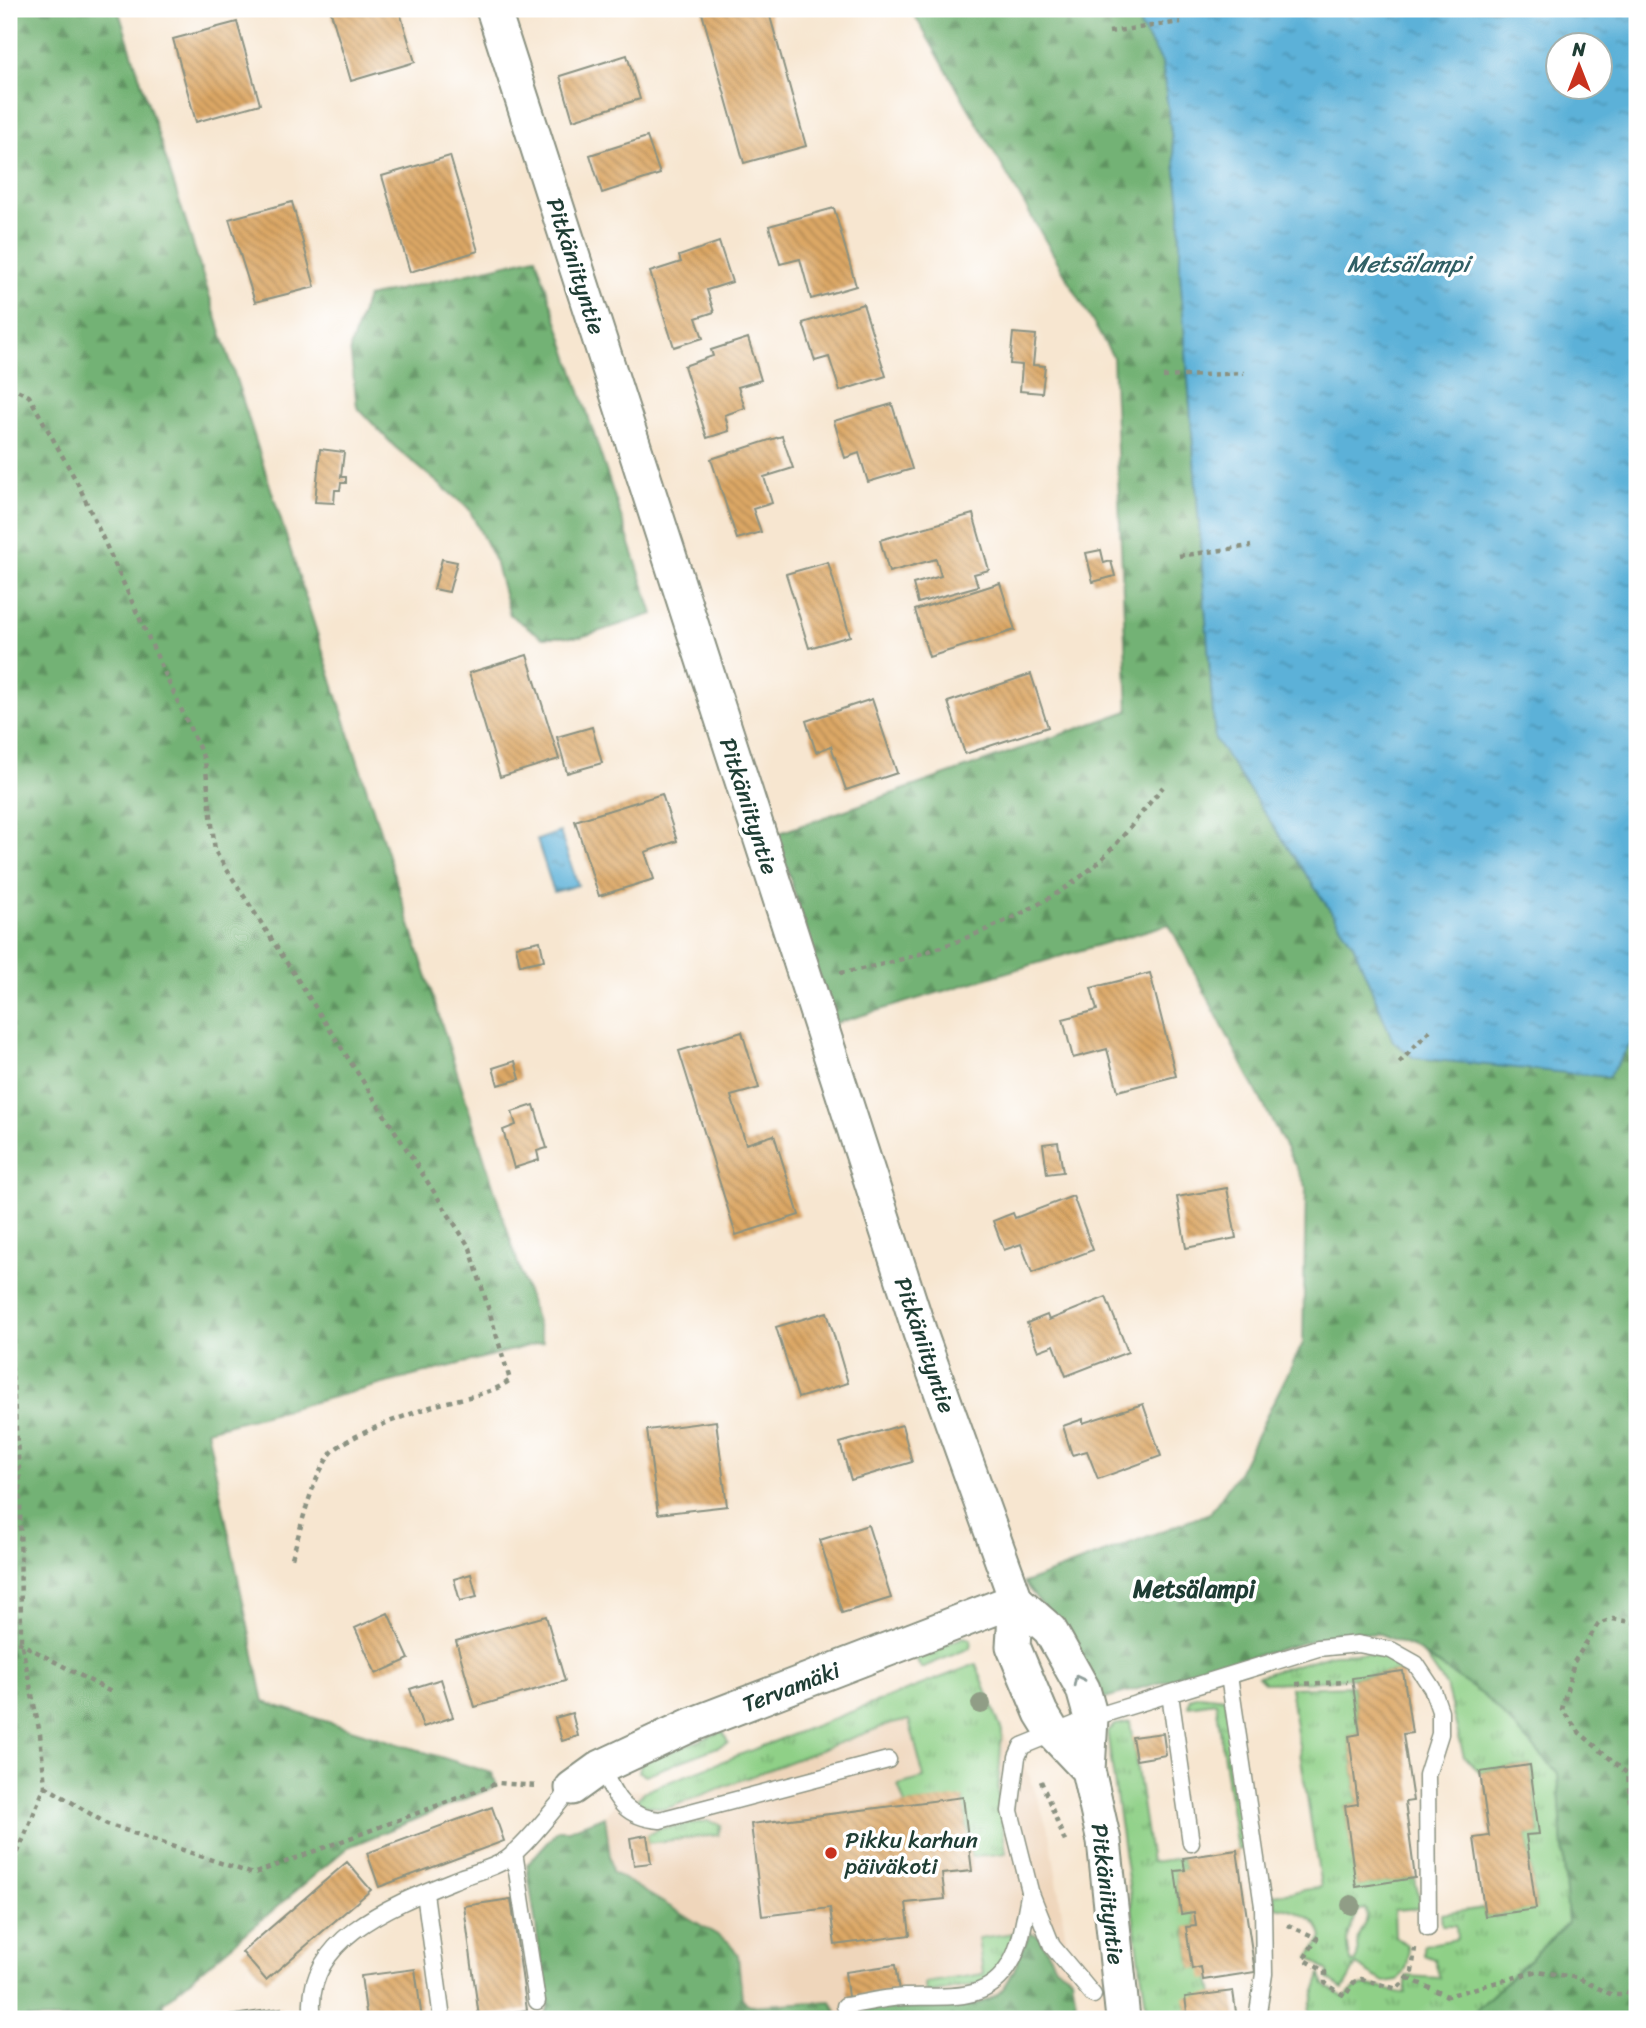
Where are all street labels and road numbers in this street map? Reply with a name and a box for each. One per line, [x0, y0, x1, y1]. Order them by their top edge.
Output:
street label: Pitkäniityntie [534, 192, 617, 340]
street label: Pitkäniityntie [707, 732, 790, 880]
street label: Pitkäniityntie [882, 1271, 967, 1419]
street label: Tervamäki [736, 1650, 847, 1725]
street label: Pitkäniityntie [1079, 1821, 1137, 1967]

